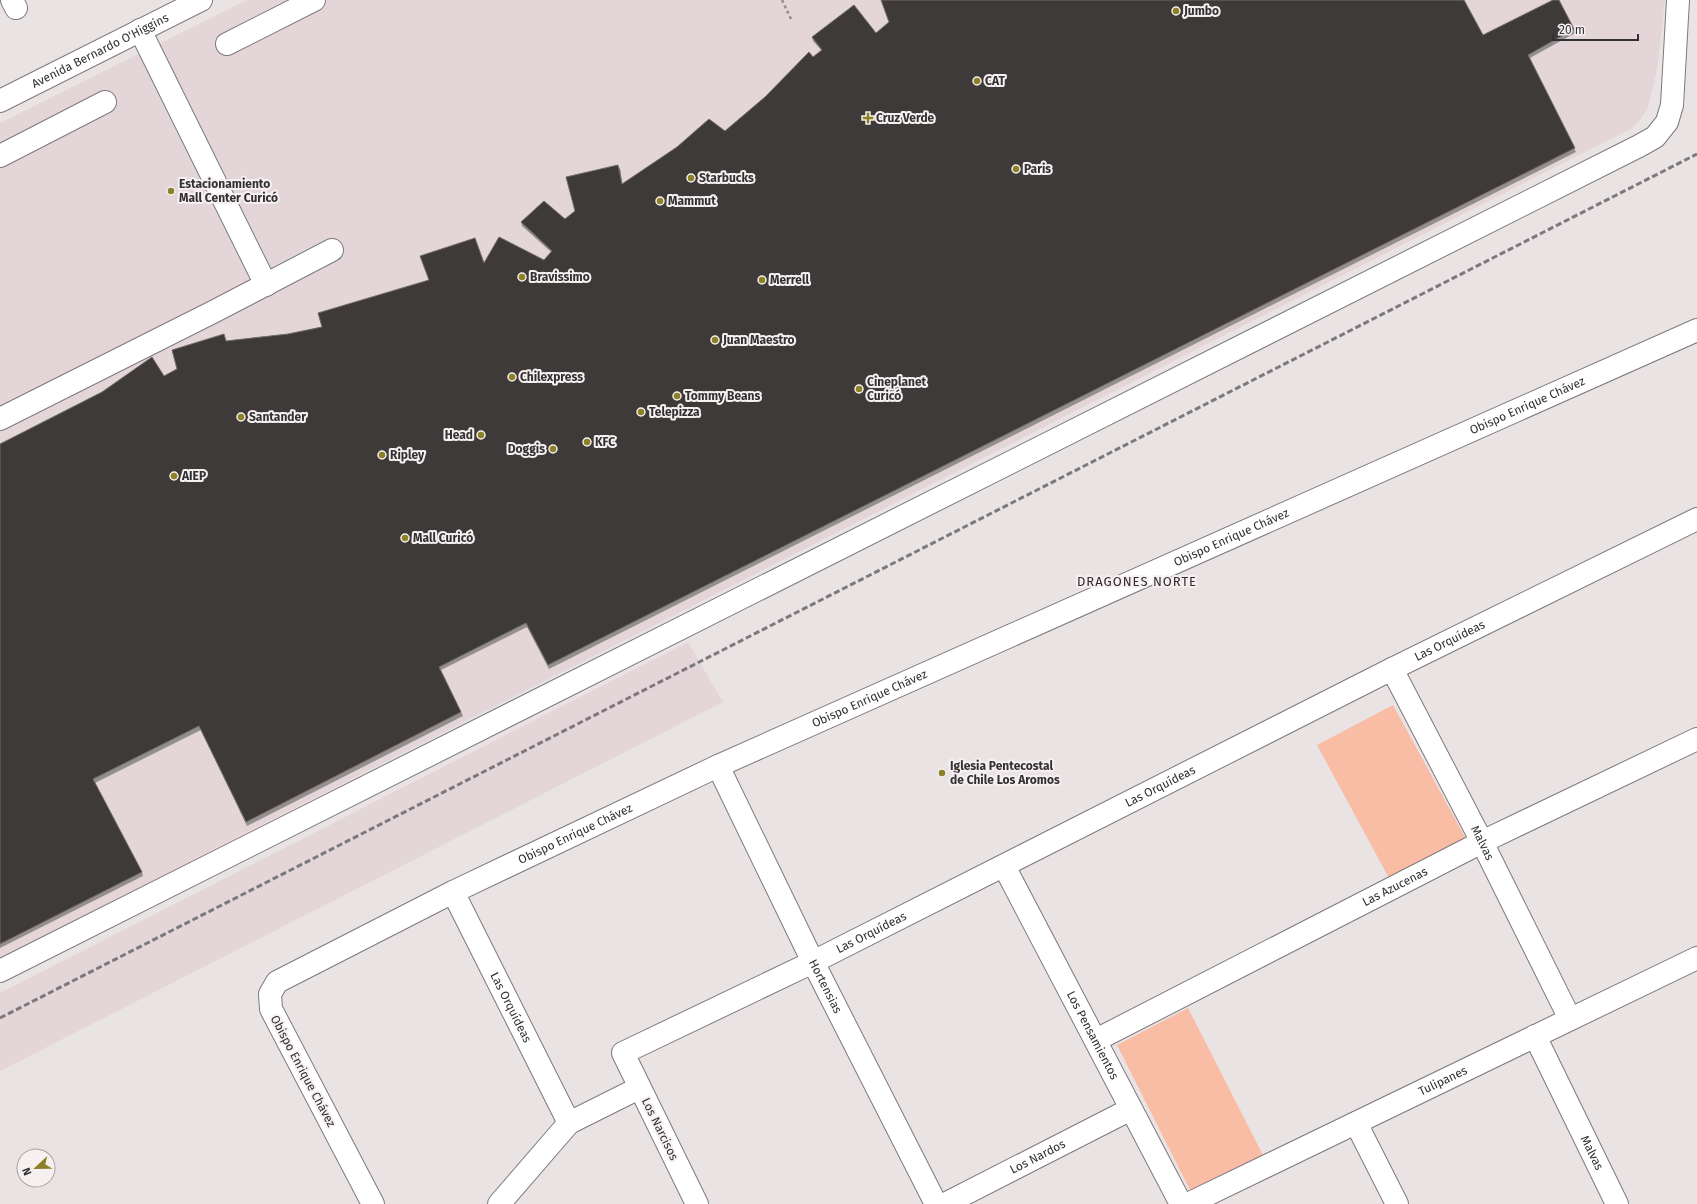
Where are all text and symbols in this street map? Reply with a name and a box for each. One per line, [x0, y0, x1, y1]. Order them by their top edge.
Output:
place label: Jumbo [1183, 4, 1219, 18]
marker: Jumbo [1171, 6, 1181, 16]
street label: Avenida Bernardo O'Higgins [29, 10, 171, 91]
scale bar [1553, 16, 1638, 42]
text: 20 m [1559, 23, 1585, 37]
place label: CAT [985, 74, 1005, 88]
marker: CAT [972, 76, 982, 86]
place label: Cruz Verde [876, 111, 935, 125]
marker: Cruz Verde [863, 113, 873, 123]
place label: Paris [1024, 162, 1051, 176]
marker: Paris [1011, 164, 1021, 174]
place label: Starbucks [699, 171, 754, 185]
marker: Starbucks [686, 173, 696, 183]
place label: Estacionamiento Mall Center Curicó [179, 177, 278, 205]
marker: Estacionamiento Mall Center Curicó [166, 186, 176, 196]
place label: Mammut [668, 194, 716, 208]
marker: Mammut [655, 196, 665, 206]
place label: Bravissimo [530, 270, 590, 284]
marker: Bravissimo [517, 272, 527, 282]
place label: Merrell [770, 273, 810, 287]
marker: Merrell [757, 275, 767, 285]
place label: Juan Maestro [722, 333, 795, 347]
marker: Juan Maestro [710, 335, 720, 345]
place label: Chilexpress [520, 370, 583, 384]
marker: Chilexpress [507, 372, 517, 382]
street label: Obispo Enrique Chávez [1467, 374, 1587, 437]
place label: Cineplanet Curicó [867, 375, 927, 403]
marker: Cineplanet Curicó [854, 384, 864, 394]
place label: Tommy Beans [685, 389, 761, 403]
marker: Tommy Beans [672, 391, 682, 401]
place label: Telepizza [649, 405, 700, 419]
marker: Telepizza [636, 407, 646, 417]
place label: Santander [249, 410, 306, 424]
marker: Santander [236, 412, 246, 422]
place label: Head [445, 428, 473, 442]
marker: Head [476, 430, 486, 440]
place label: KFC [595, 435, 615, 449]
marker: KFC [582, 437, 592, 447]
place label: Doggis [508, 442, 545, 456]
marker: Doggis [548, 444, 558, 454]
place label: Ripley [390, 448, 425, 462]
marker: Ripley [377, 450, 387, 460]
place label: AIEP [181, 469, 206, 483]
marker: AIEP [169, 471, 179, 481]
street label: Obispo Enrique Chávez [1172, 506, 1291, 569]
place label: Mall Curicó [413, 531, 473, 545]
marker: Mall Curicó [400, 533, 410, 543]
district label: DRAGONES NORTE [1077, 574, 1197, 589]
street label: Las Orquídeas [1412, 617, 1488, 664]
street label: Obispo Enrique Chávez [810, 667, 929, 730]
place label: Iglesia Pentecostal de Chile Los Aromos [950, 759, 1060, 787]
street label: Las Orquídeas [1123, 763, 1198, 810]
marker: Iglesia Pentecostal de Chile Los Aromos [937, 768, 947, 778]
street label: Obispo Enrique Chávez [516, 801, 635, 867]
street label: Malvas [1468, 823, 1497, 863]
street label: Las Azucenas [1360, 864, 1430, 909]
street label: Las Orquídeas [834, 909, 909, 956]
street label: Hortensias [806, 957, 845, 1016]
street label: Las Orquídeas [487, 970, 535, 1045]
street label: Los Pensamientos [1064, 989, 1122, 1082]
street label: Obispo Enrique Chávez [268, 1013, 338, 1129]
street label: Tulipanes [1416, 1063, 1470, 1099]
street label: Los Narcisos [639, 1095, 681, 1163]
street label: Malvas [1578, 1133, 1607, 1173]
street label: Los Nardos [1008, 1137, 1068, 1177]
north arrow [16, 1148, 56, 1188]
text: N [20, 1166, 35, 1177]

